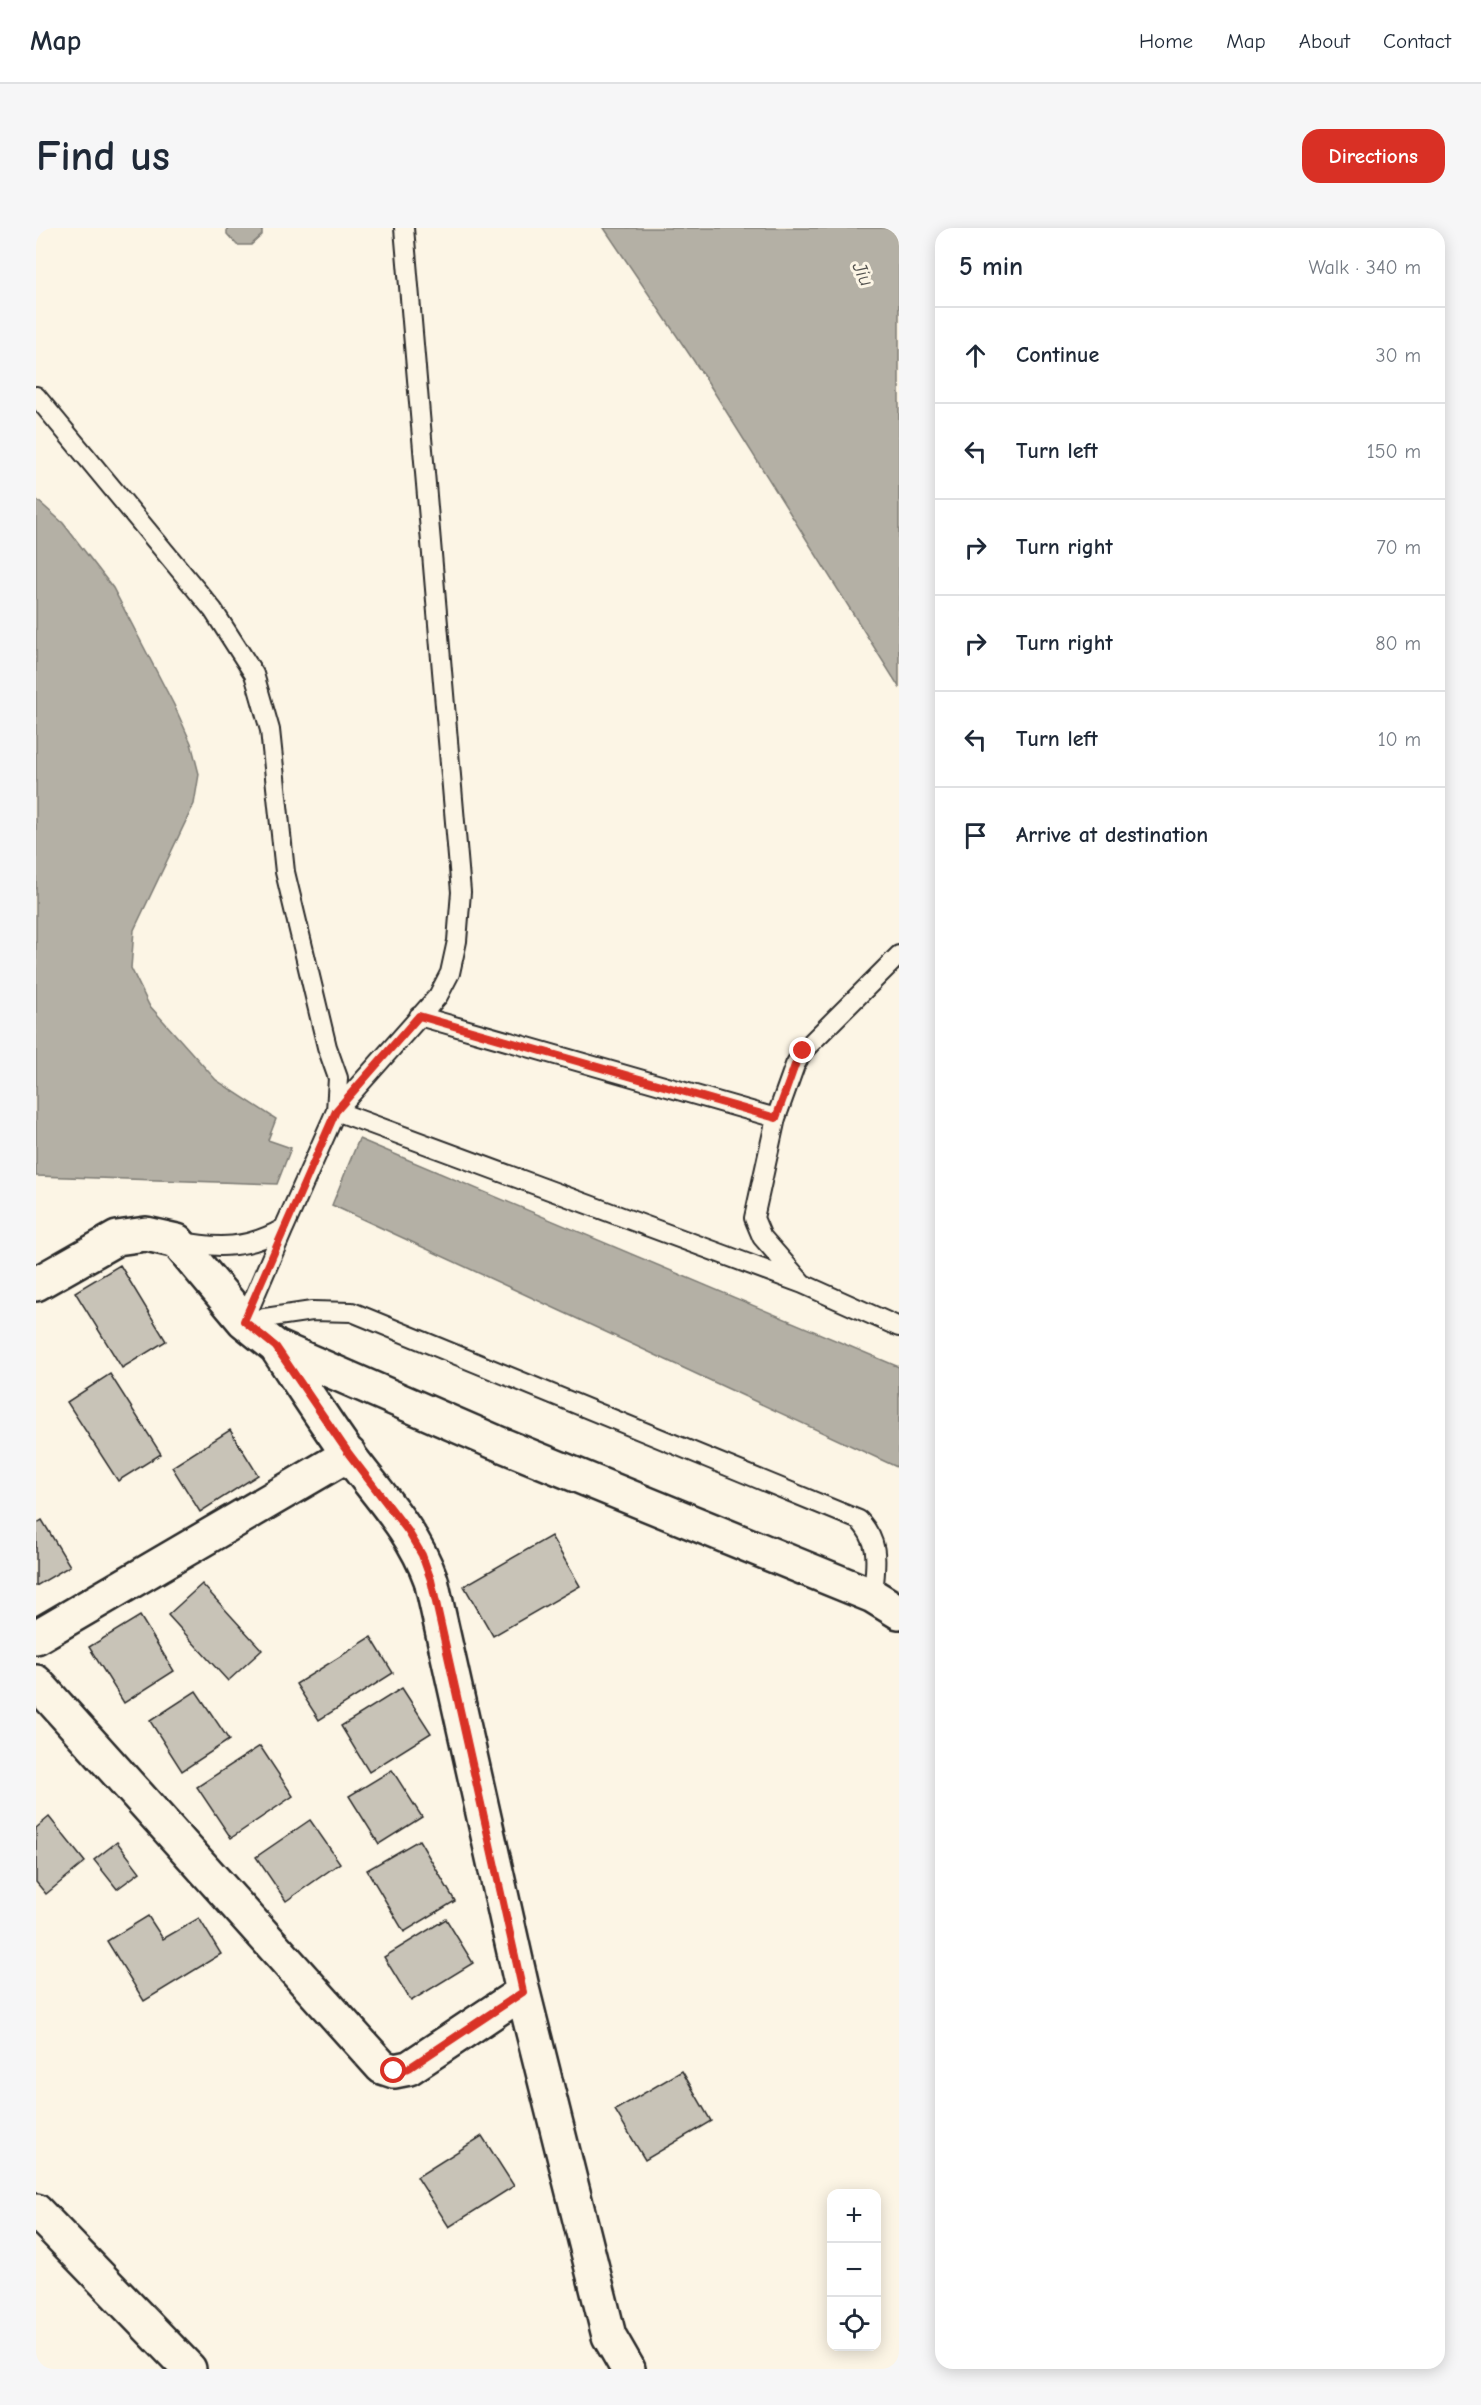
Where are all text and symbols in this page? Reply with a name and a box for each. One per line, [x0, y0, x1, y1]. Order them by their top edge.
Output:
text: Map [30, 25, 81, 57]
text: Home [1139, 29, 1193, 53]
text: Map [1226, 29, 1266, 53]
text: About [1299, 29, 1350, 53]
text: Contact [1383, 29, 1451, 53]
button: Directions [1302, 129, 1445, 183]
text: Find us [36, 132, 170, 181]
text: 5 min [959, 252, 1023, 282]
text: Walk · 340 m [1309, 256, 1421, 279]
water label: Jiu [847, 257, 879, 290]
icon: ahead [959, 339, 992, 372]
text: Continue [1016, 342, 1099, 368]
text: 30 m [1375, 344, 1421, 367]
icon: left [959, 435, 992, 468]
text: Turn left [1016, 438, 1098, 464]
text: 150 m [1367, 440, 1421, 463]
icon: right [959, 531, 992, 564]
text: Turn right [1016, 534, 1113, 560]
text: 70 m [1376, 536, 1421, 559]
icon: right [959, 627, 992, 660]
text: Turn right [1016, 630, 1113, 656]
text: 80 m [1375, 632, 1421, 655]
icon: left [959, 723, 992, 756]
text: Turn left [1016, 726, 1098, 752]
text: 10 m [1378, 728, 1421, 751]
icon: arrive [959, 819, 992, 852]
text: Arrive at destination [1016, 822, 1208, 848]
route end [789, 1037, 815, 1063]
route start [380, 2057, 406, 2083]
map controls [827, 2189, 881, 2351]
button: + [827, 2189, 881, 2243]
button: − [827, 2243, 881, 2297]
button: locate [827, 2297, 881, 2351]

